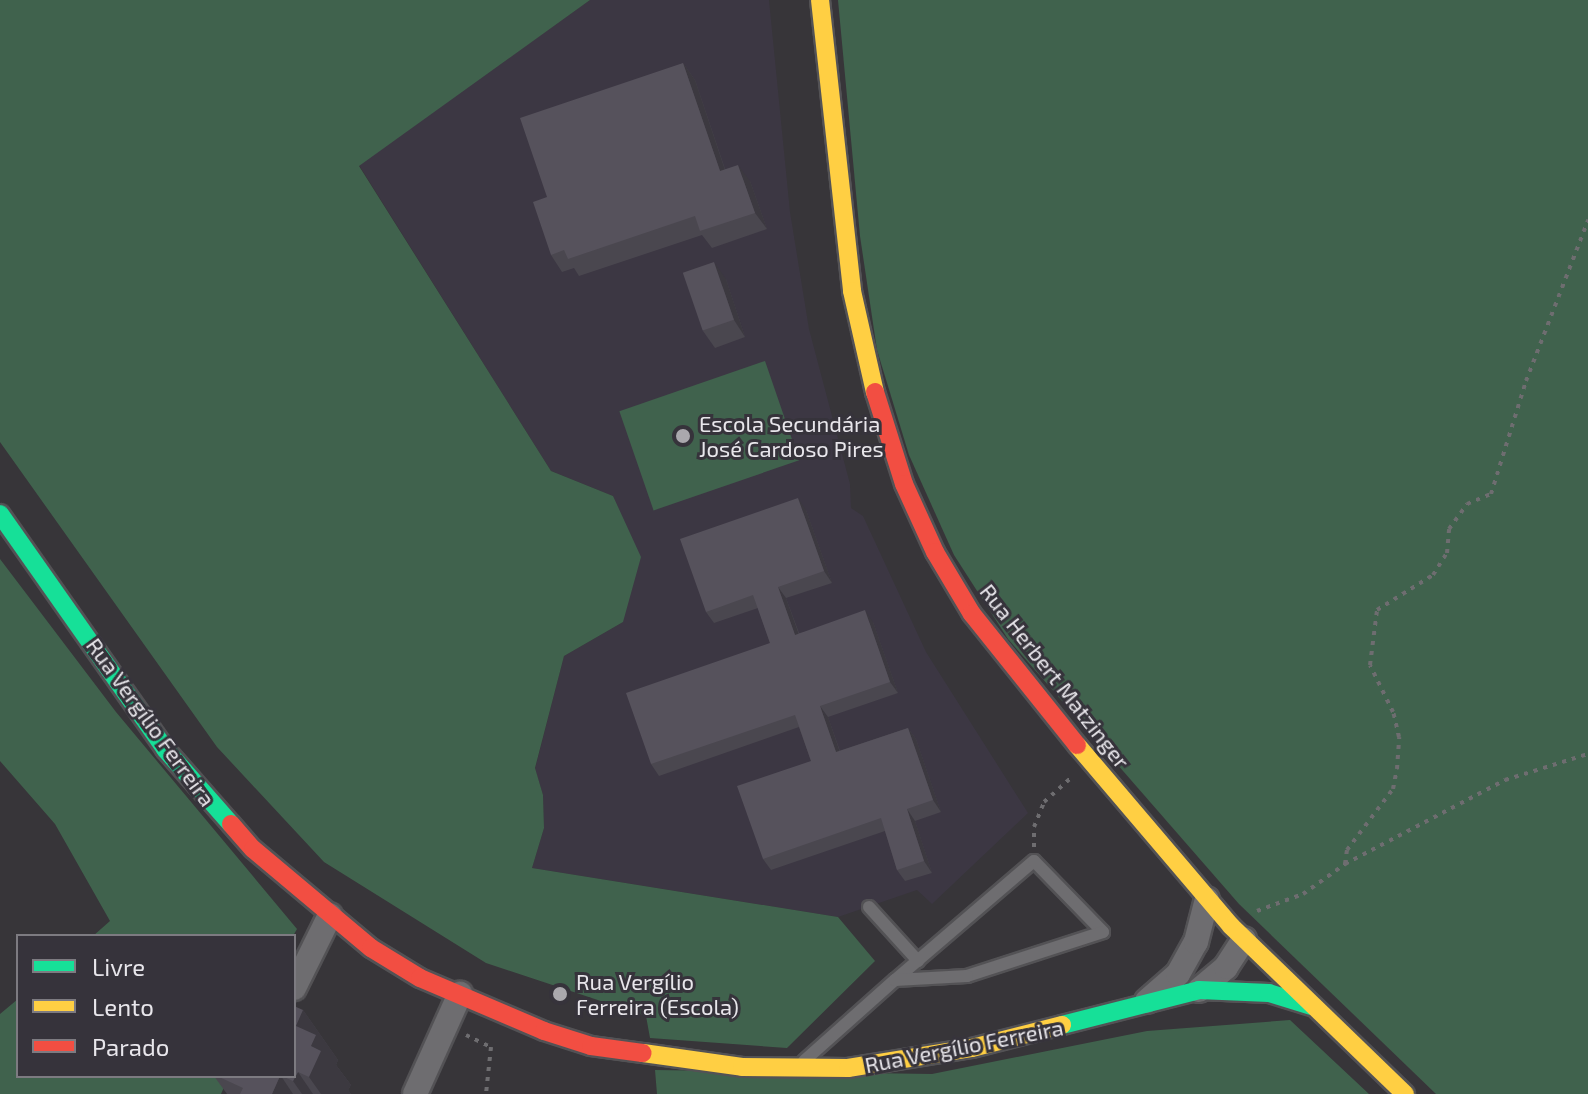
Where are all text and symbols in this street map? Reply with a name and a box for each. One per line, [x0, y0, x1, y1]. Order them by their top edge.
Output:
place label: Escola Secundária José Cardoso Pires [699, 410, 884, 462]
marker: Escola Secundária José Cardoso Pires [674, 427, 692, 445]
street label: Rua Herbert Matzinger [975, 578, 1135, 774]
street label: Rua Vergílio Ferreira [81, 632, 221, 812]
legend [16, 934, 296, 1078]
text: Livre [92, 952, 145, 981]
place label: Rua Vergílio Ferreira (Escola) [576, 968, 739, 1020]
marker: Rua Vergílio Ferreira (Escola) [551, 985, 569, 1003]
text: Lento [92, 992, 154, 1021]
street label: Rua Vergílio Ferreira [862, 1014, 1066, 1078]
text: Parado [92, 1032, 169, 1061]

